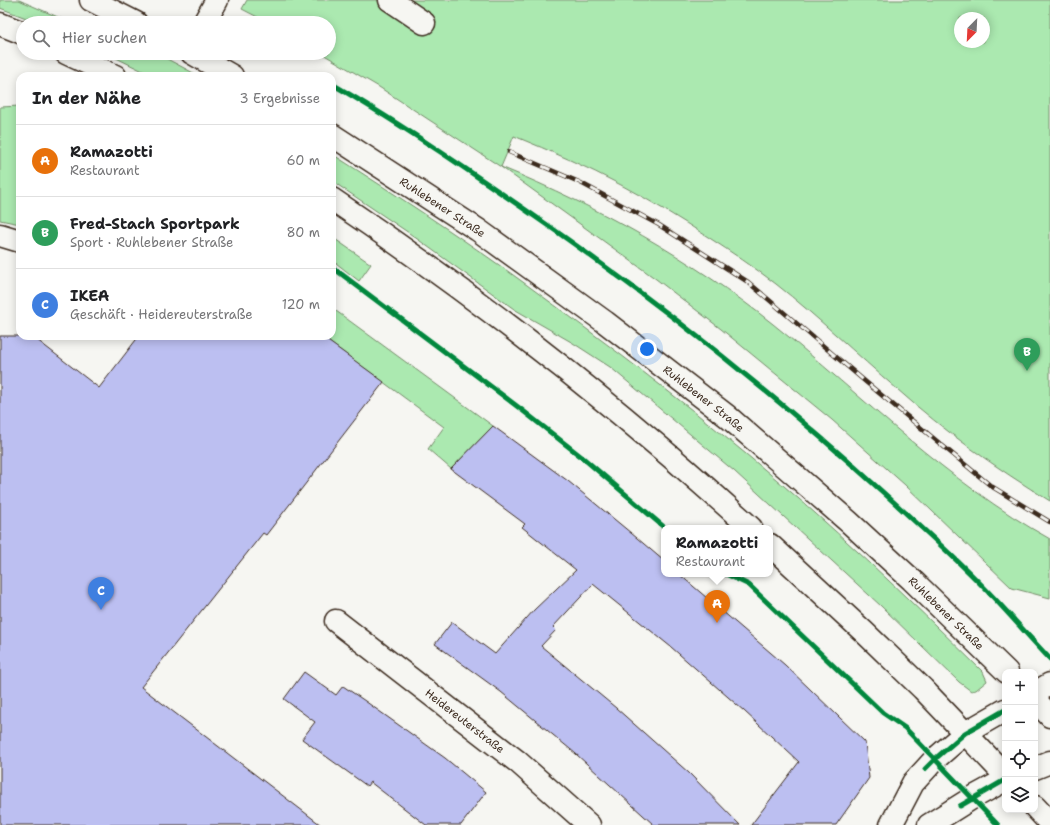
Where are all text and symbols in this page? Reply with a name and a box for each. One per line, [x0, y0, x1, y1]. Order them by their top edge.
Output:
north arrow [954, 12, 990, 48]
search box [16, 16, 336, 60]
icon: search [30, 27, 52, 49]
text: Hier suchen [62, 28, 147, 48]
text: In der Nähe [32, 87, 141, 109]
text: 3 Ergebnisse [240, 90, 320, 107]
text: Ramazotti [70, 142, 153, 162]
text: A [40, 152, 50, 169]
text: 60 m [287, 152, 320, 169]
text: Restaurant [70, 162, 140, 179]
street label: Ruhlebener Straße [397, 174, 489, 241]
text: Fred-Stach Sportpark [70, 214, 240, 234]
text: B [41, 224, 49, 241]
text: 80 m [286, 224, 320, 241]
text: Sport · Ruhlebener Straße [70, 234, 233, 251]
text: IKEA [70, 286, 109, 306]
text: C [41, 296, 49, 313]
text: 120 m [282, 296, 320, 313]
text: Geschäft · Heidereuterstraße [70, 306, 253, 323]
pin: B [1014, 338, 1040, 371]
your location [637, 339, 657, 359]
street label: Ruhlebener Straße [660, 362, 748, 435]
popup [661, 525, 773, 577]
text: Ramazotti [676, 533, 758, 553]
text: Restaurant [676, 553, 745, 570]
street label: Ruhlebener Straße [905, 573, 987, 653]
pin: C [88, 577, 114, 610]
pin: A [704, 590, 730, 623]
map controls [1002, 669, 1038, 813]
button: + [1002, 669, 1038, 705]
street label: Heidereuterstraße [422, 685, 508, 756]
button: − [1002, 705, 1038, 741]
button: locate [1002, 741, 1038, 777]
button: layers [1002, 777, 1038, 813]

